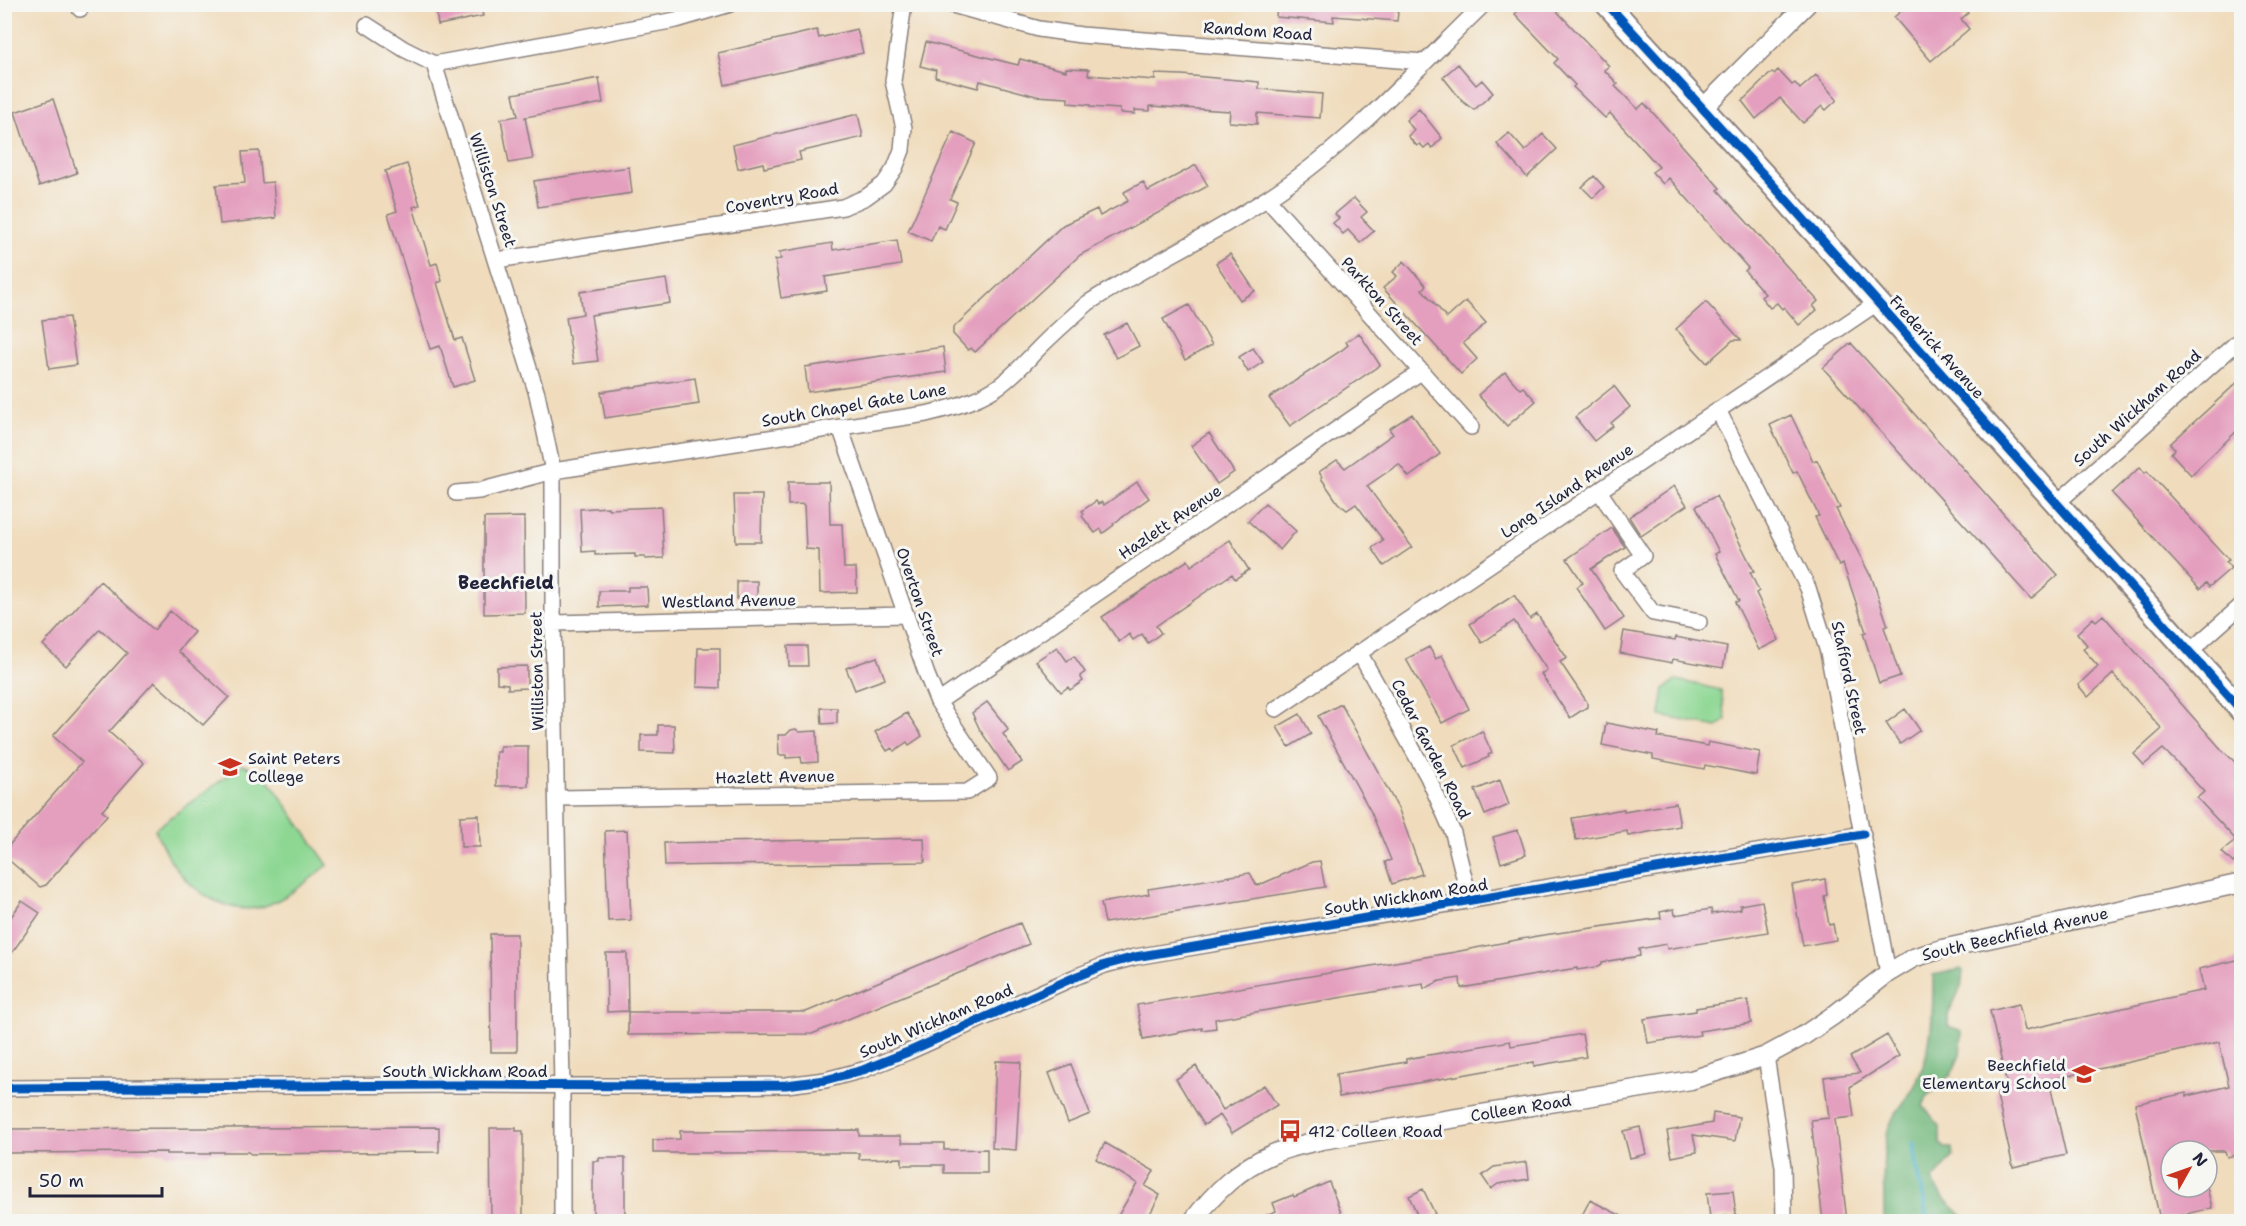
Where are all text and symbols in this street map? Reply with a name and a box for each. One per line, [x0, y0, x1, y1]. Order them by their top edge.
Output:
street label: Random Road [1203, 17, 1313, 45]
street label: Williston Street [465, 130, 521, 250]
street label: Coventry Road [724, 178, 840, 218]
street label: Parkton Street [1337, 252, 1427, 350]
street label: Frederick Avenue [1885, 291, 1989, 403]
street label: South Wickham Road [2069, 345, 2205, 471]
street label: South Chapel Gate Lane [760, 378, 948, 432]
street label: Long Island Avenue [1497, 439, 1637, 543]
street label: Hazlett Avenue [1114, 480, 1226, 564]
street label: Overton Street [891, 545, 949, 659]
district label: Beechfield [458, 571, 554, 595]
street label: Westland Avenue [662, 589, 796, 613]
street label: Williston Street [525, 611, 549, 731]
street label: Stafford Street [1827, 619, 1871, 737]
street label: Cedar Garden Road [1387, 675, 1475, 823]
place label: Saint Peters College [248, 748, 341, 787]
school or university icon: Saint Peters College [217, 754, 243, 780]
street label: Hazlett Avenue [715, 765, 835, 789]
street label: South Wickham Road [1323, 874, 1489, 920]
street label: South Beechfield Avenue [1920, 902, 2110, 966]
street label: South Wickham Road [856, 979, 1016, 1063]
place label: Beechfield Elementary School [1922, 1055, 2066, 1094]
street label: South Wickham Road [382, 1061, 548, 1082]
school or university icon: Beechfield Elementary School [2071, 1061, 2097, 1087]
street label: Colleen Road [1469, 1090, 1573, 1126]
bus stop icon: 412 Colleen Road [1277, 1118, 1303, 1144]
place label: 412 Colleen Road [1308, 1121, 1443, 1142]
north arrow [2159, 1139, 2219, 1199]
text: N [2188, 1148, 2212, 1171]
scale bar [30, 1160, 162, 1198]
text: 50 m [39, 1169, 84, 1193]

